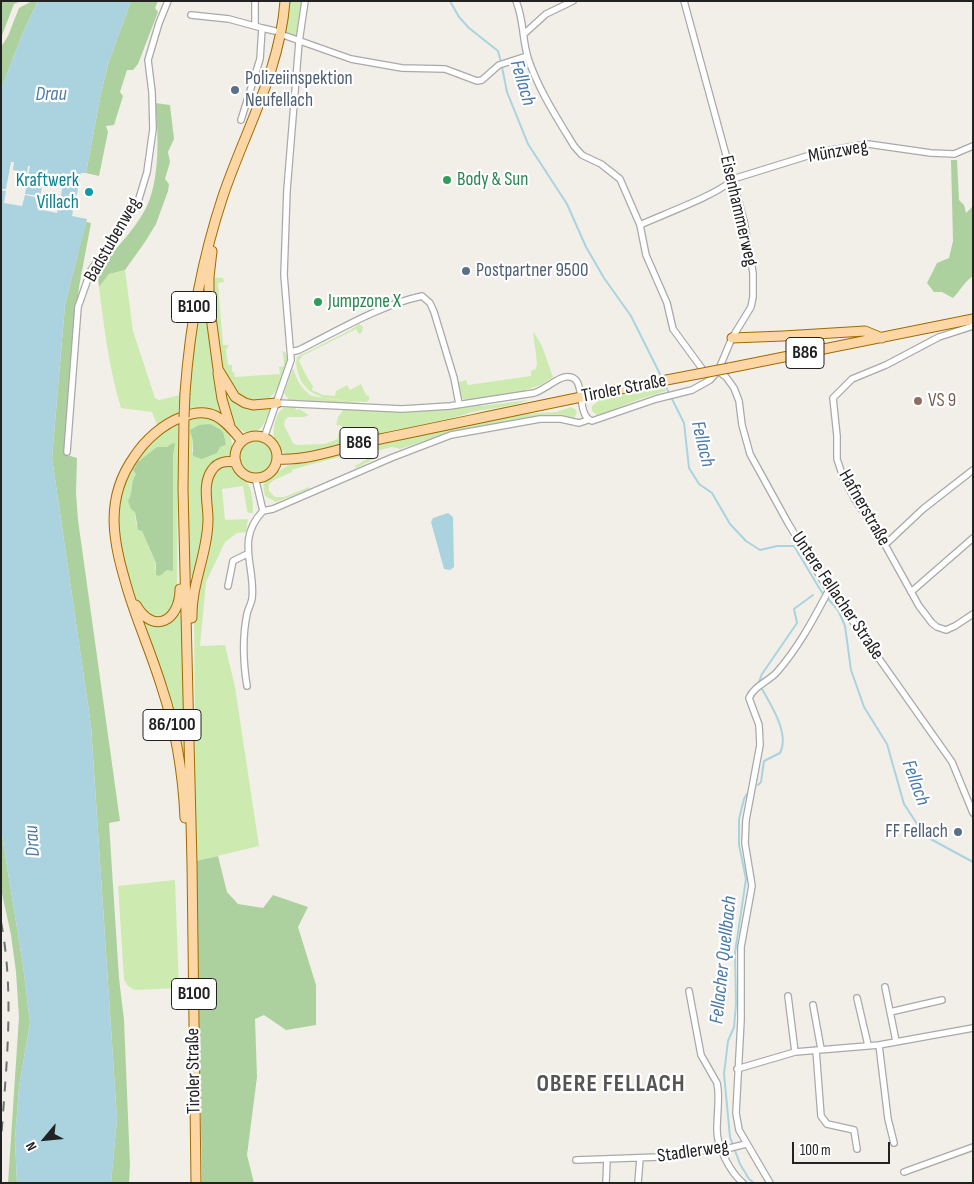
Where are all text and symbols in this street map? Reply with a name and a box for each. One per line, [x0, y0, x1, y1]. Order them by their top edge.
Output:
water label: Fellach [504, 57, 540, 109]
place label: Polizeiinspektion Neufellach [245, 68, 353, 112]
water label: Drau [35, 83, 67, 107]
marker: Polizeiinspektion Neufellach [229, 84, 241, 96]
street label: Münzweg [806, 136, 870, 168]
street label: Eisenhammerweg [714, 153, 762, 269]
place label: Body & Sun [457, 169, 528, 191]
place label: Kraftwerk Villach [16, 170, 79, 214]
marker: Body & Sun [441, 174, 453, 186]
marker: Kraftwerk Villach [83, 186, 95, 198]
street label: Badstubenweg [80, 194, 146, 286]
place label: Postpartner 9500 [476, 260, 588, 282]
marker: Postpartner 9500 [460, 265, 472, 277]
place label: Jumpzone X [328, 291, 401, 313]
road number: B100 [172, 292, 216, 322]
marker: Jumpzone X [312, 296, 324, 308]
road number: B86 [786, 338, 824, 368]
street label: Tiroler Straße [580, 370, 668, 408]
place label: VS 9 [928, 390, 956, 412]
marker: VS 9 [912, 395, 924, 407]
water label: Fellach [685, 419, 719, 469]
road number: B86 [340, 428, 378, 458]
street label: Hafnerstraße [833, 466, 895, 550]
street label: Untere Fellacher Straße [786, 528, 888, 664]
road number: 86/100 [143, 710, 201, 740]
water label: Fellach [896, 757, 934, 809]
place label: FF Fellach [885, 821, 948, 843]
water label: Drau [20, 825, 46, 857]
marker: FF Fellach [952, 826, 964, 838]
water label: Fellacher Quellbach [705, 895, 743, 1025]
road number: B100 [172, 979, 216, 1010]
street label: Tiroler Straße [182, 1028, 206, 1114]
district label: OBERE FELLACH [535, 1071, 687, 1099]
north arrow [20, 1114, 70, 1164]
scale bar [794, 1132, 892, 1164]
street label: Stadlerweg [656, 1136, 730, 1168]
text: N [22, 1139, 41, 1154]
text: 100 m [800, 1141, 831, 1160]

